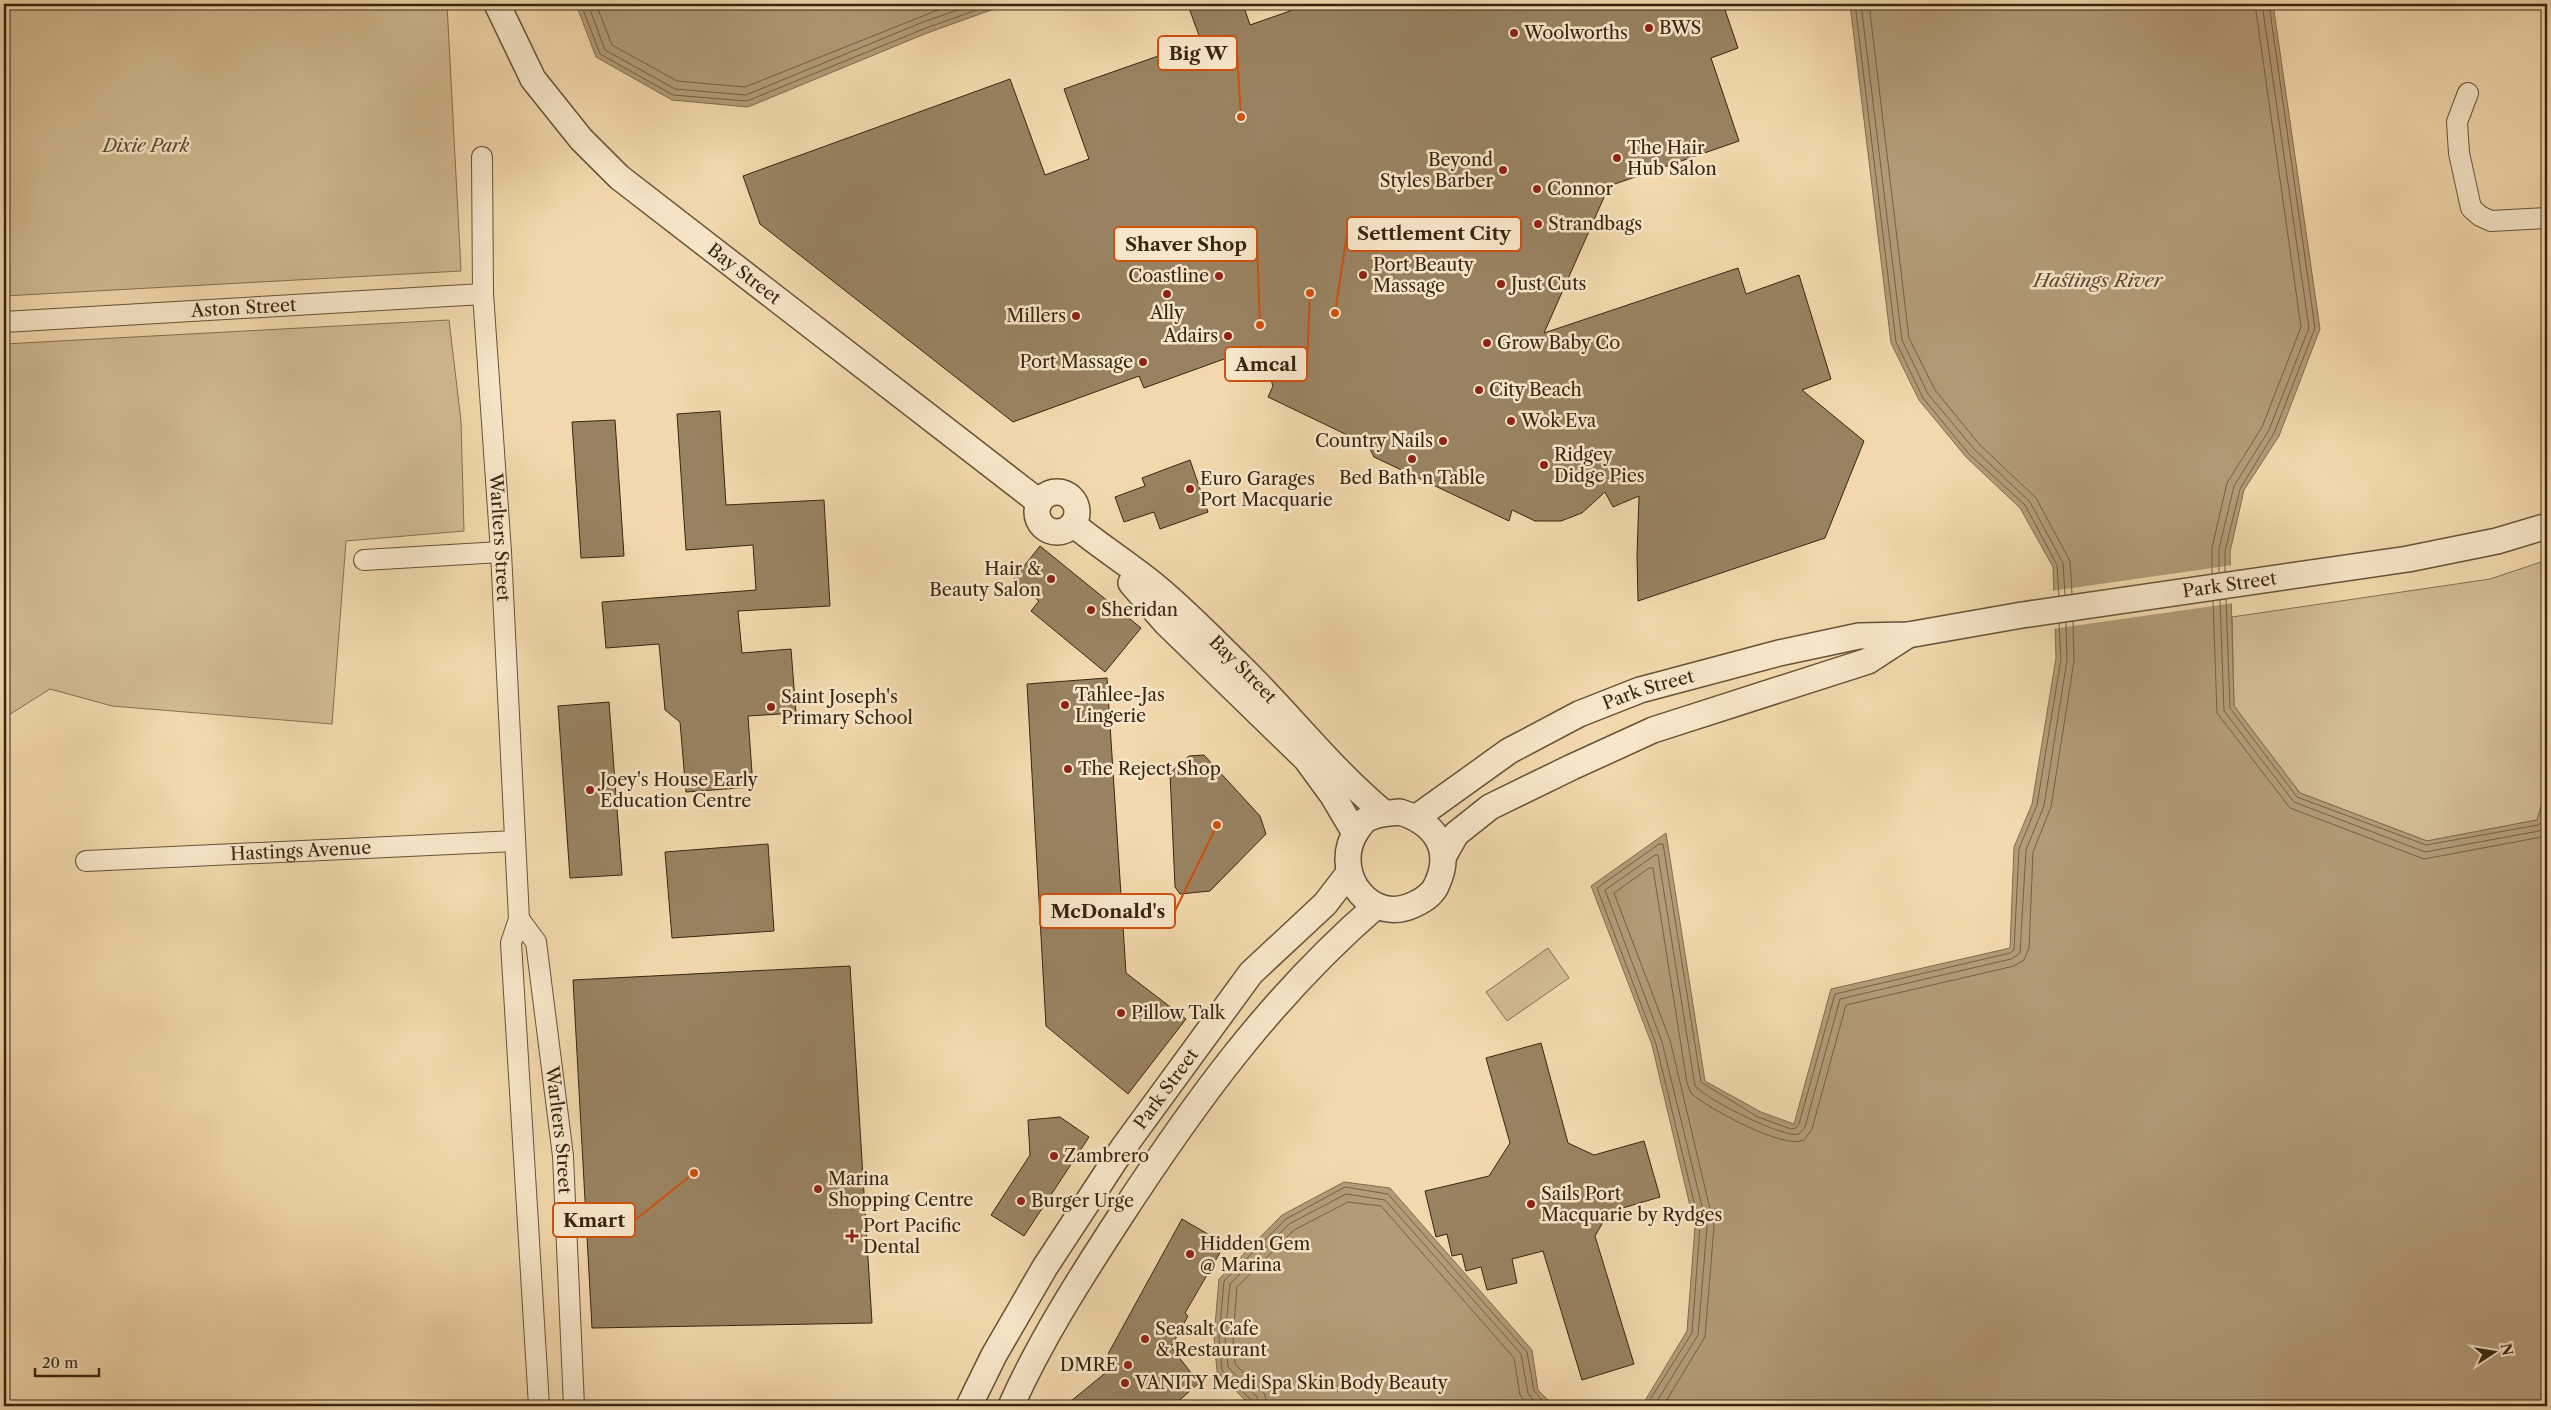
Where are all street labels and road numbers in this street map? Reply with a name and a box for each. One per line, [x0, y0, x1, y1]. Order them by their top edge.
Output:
street label: Bay Street [703, 239, 786, 310]
street label: Aston Street [189, 294, 298, 322]
street label: Warlters Street [484, 472, 514, 603]
street label: Park Street [2181, 567, 2279, 603]
street label: Bay Street [1204, 631, 1282, 708]
street label: Park Street [1599, 665, 1697, 715]
street label: Hastings Avenue [230, 837, 372, 865]
street label: Park Street [1129, 1044, 1203, 1134]
street label: Warlters Street [541, 1064, 576, 1195]

